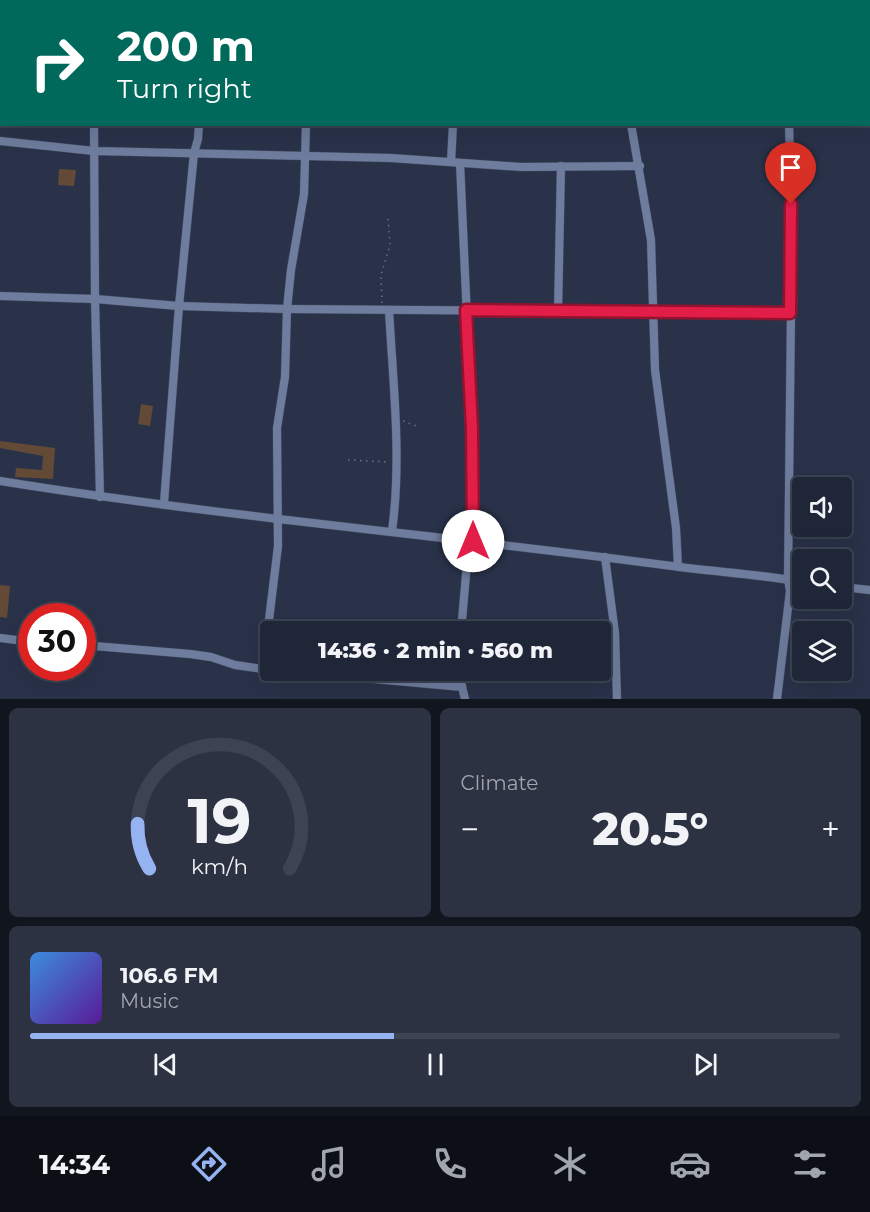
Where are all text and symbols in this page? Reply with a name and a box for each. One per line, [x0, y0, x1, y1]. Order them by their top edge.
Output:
text: 200 m [117, 20, 255, 72]
icon: right [18, 24, 96, 102]
text: Turn right [117, 72, 252, 105]
pin [765, 142, 816, 204]
icon: arrive [774, 151, 807, 184]
map controls [792, 477, 852, 681]
button: sound [792, 477, 852, 537]
position arrow [441, 509, 505, 573]
button: search [792, 549, 852, 609]
speed limit sign: 30 [18, 603, 96, 681]
button: layers [792, 621, 852, 681]
text: 14:36 · 2 min · 560 m [318, 637, 553, 664]
text: Climate [461, 771, 538, 795]
text: 19 [188, 783, 252, 859]
text: 20.5° [592, 801, 708, 856]
text: − [461, 809, 479, 849]
text: + [821, 809, 840, 849]
text: km/h [191, 854, 248, 880]
text: 106.6 FM [120, 962, 219, 989]
text: Music [120, 989, 179, 1013]
icon: previous [149, 1048, 182, 1081]
icon: pause [419, 1048, 452, 1081]
icon: next [689, 1048, 722, 1081]
icon: directions [188, 1143, 230, 1185]
icon: music [308, 1143, 350, 1185]
icon: phone [429, 1143, 471, 1185]
icon: climate [549, 1143, 591, 1185]
icon: car [669, 1143, 711, 1185]
icon: filters [789, 1143, 831, 1185]
text: 14:34 [39, 1148, 110, 1181]

